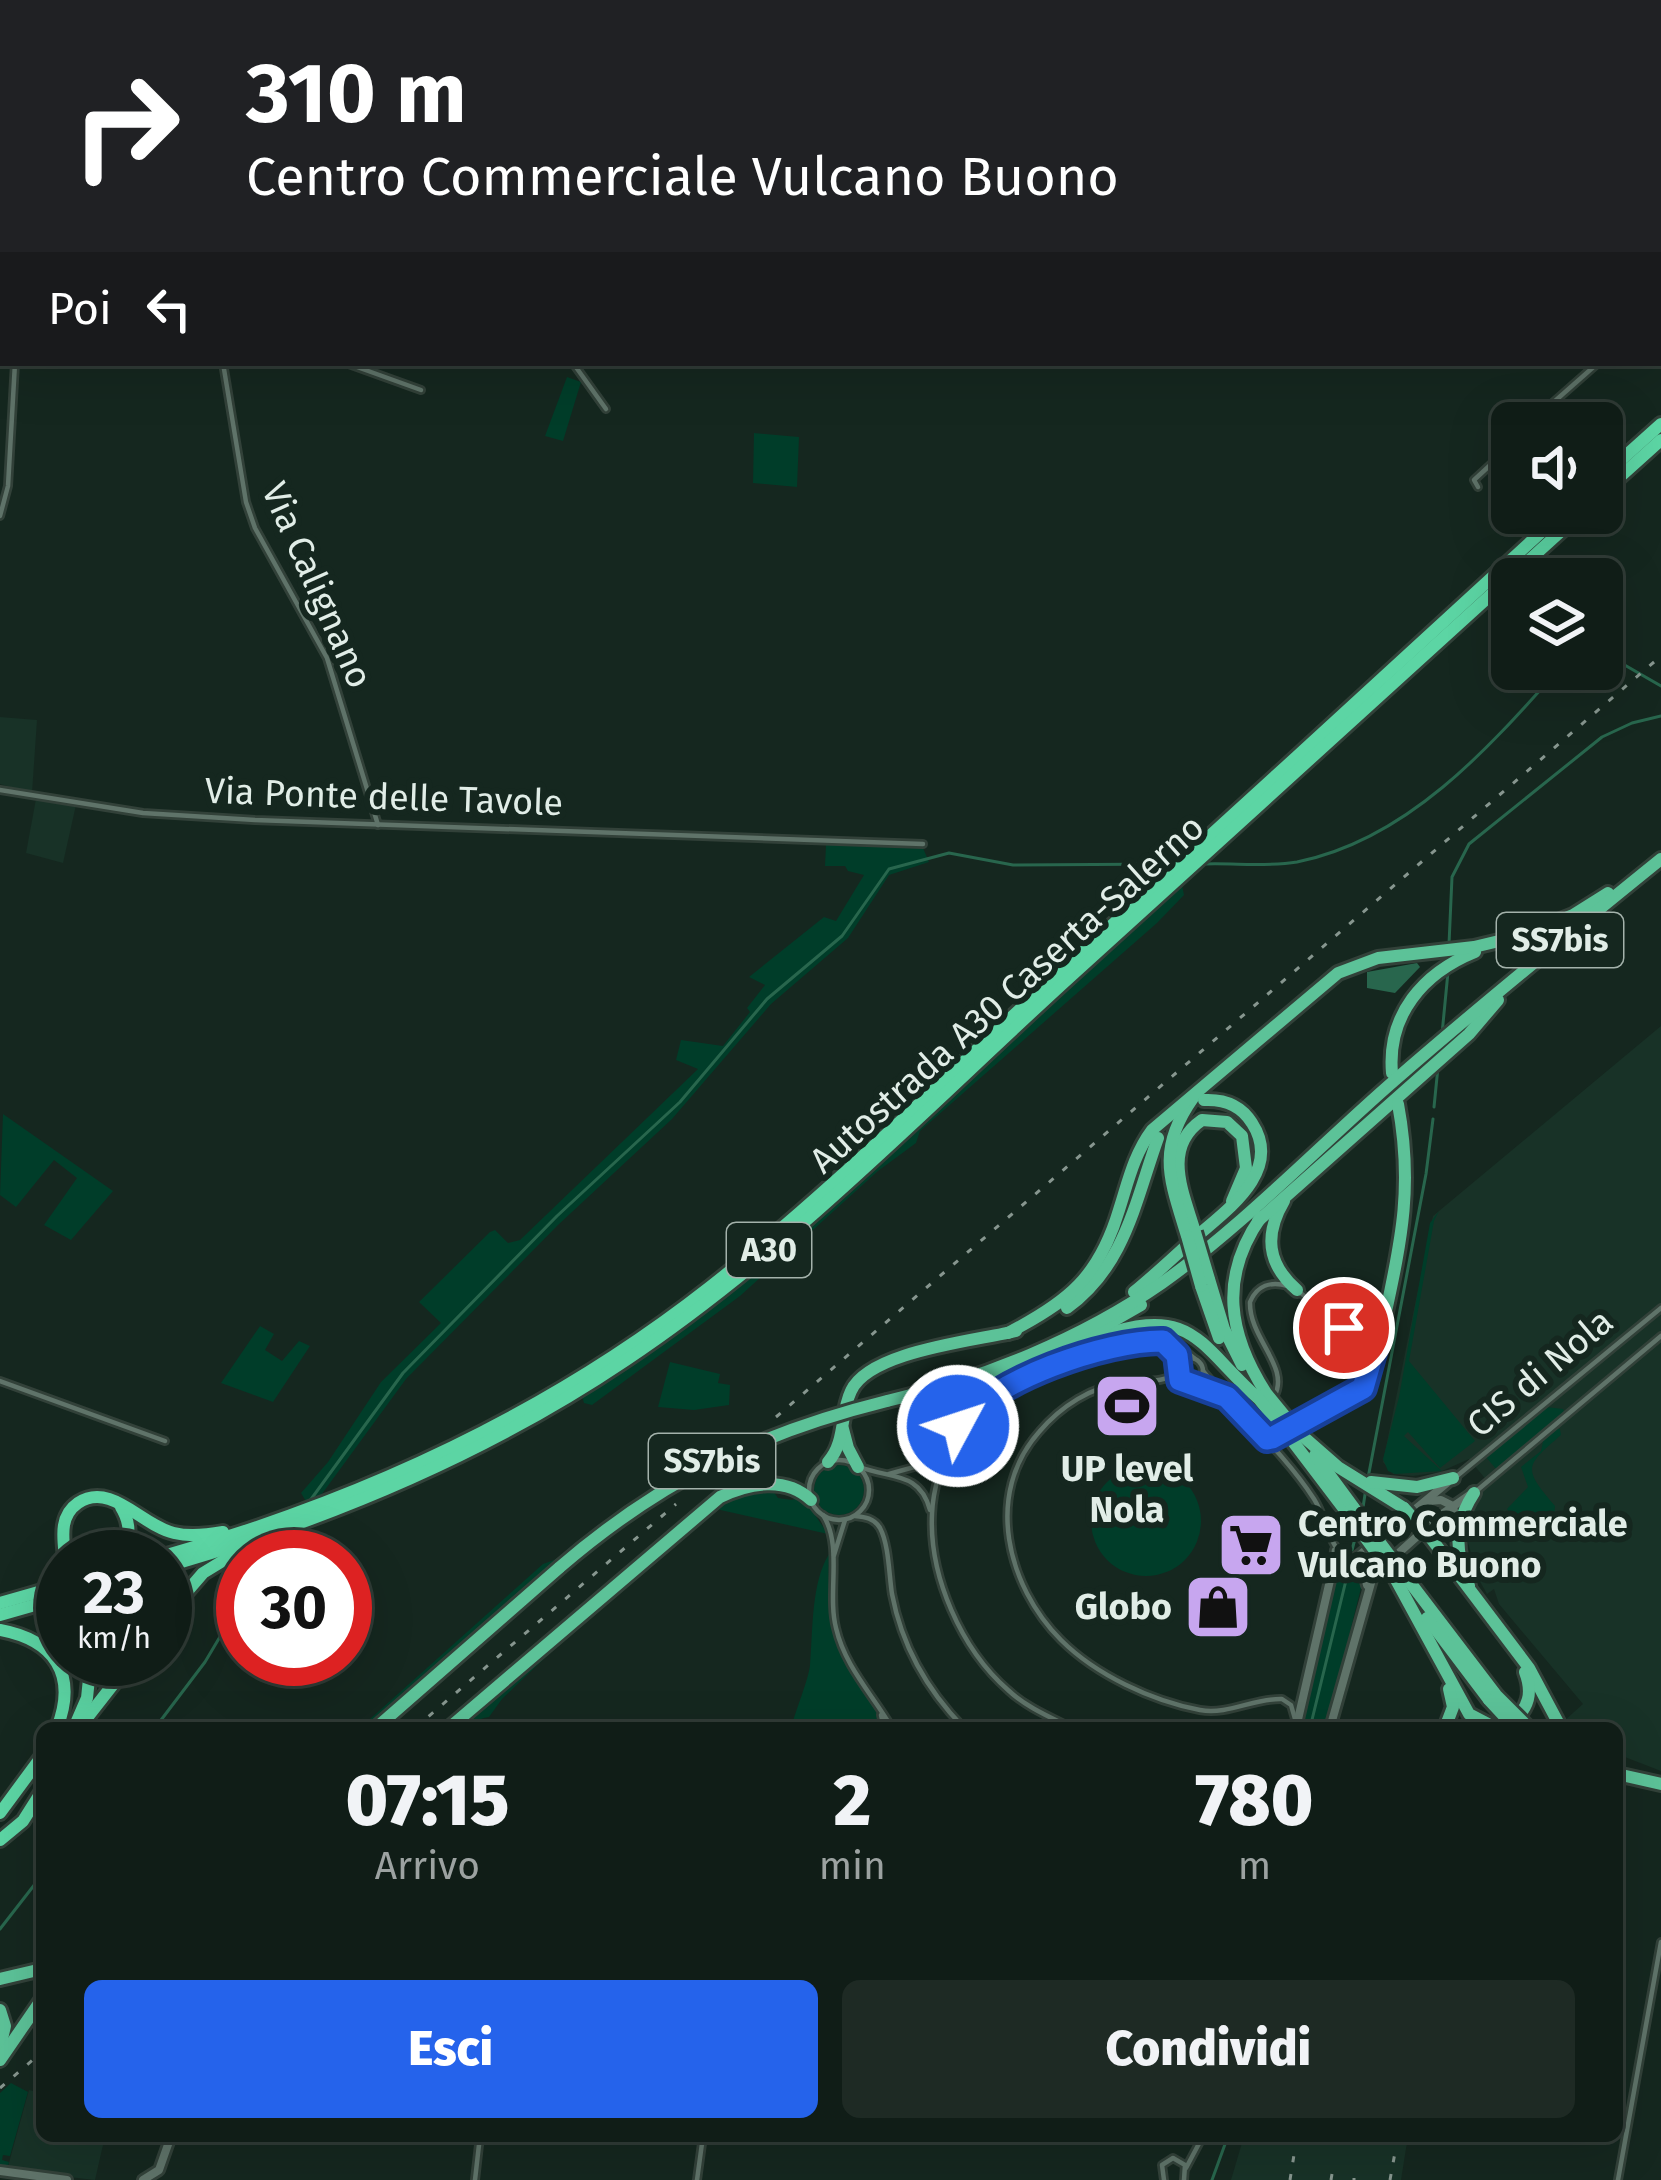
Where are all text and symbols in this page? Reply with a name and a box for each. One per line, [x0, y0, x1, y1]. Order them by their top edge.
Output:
text: 310 m [246, 43, 467, 144]
icon: right [48, 48, 204, 204]
text: Centro Commerciale Vulcano Buono [246, 145, 1119, 209]
icon: left [136, 276, 202, 342]
text: Poi [48, 282, 112, 336]
map controls [1491, 402, 1623, 690]
button: sound [1491, 402, 1623, 534]
street label: Via Calignano [252, 475, 382, 695]
button: layers [1491, 558, 1623, 690]
street label: Via Ponte delle Tavole [204, 769, 564, 825]
street label: Autostrada A30 Caserta-Salerno [801, 805, 1213, 1183]
road number: SS7bis [1497, 913, 1623, 967]
road number: A30 [727, 1223, 811, 1277]
pin [1293, 1277, 1395, 1379]
icon: arrive [1311, 1295, 1377, 1361]
street label: CIS di Nola [1458, 1299, 1622, 1447]
position arrow [895, 1363, 1021, 1489]
sports icon: UP level Nola [1092, 1371, 1162, 1441]
road number: SS7bis [649, 1434, 775, 1488]
place label: UP level Nola [1061, 1447, 1194, 1532]
place label: Centro Commerciale Vulcano Buono [1297, 1502, 1628, 1587]
supermarket icon: Centro Commerciale Vulcano Buono [1216, 1510, 1286, 1580]
speed limit sign: 30 [216, 1530, 372, 1686]
text: 23 [83, 1557, 145, 1629]
shop icon: Globo [1183, 1572, 1253, 1642]
place label: Globo [1075, 1585, 1172, 1629]
text: km/h [77, 1620, 151, 1656]
text: 07:15 [345, 1758, 509, 1844]
text: 2 [833, 1758, 871, 1844]
text: 780 [1195, 1758, 1314, 1844]
text: Arrivo [375, 1843, 480, 1889]
text: min [819, 1843, 886, 1889]
text: m [1238, 1843, 1271, 1889]
button: Esci [84, 1980, 818, 2118]
button: Condividi [842, 1980, 1575, 2118]

